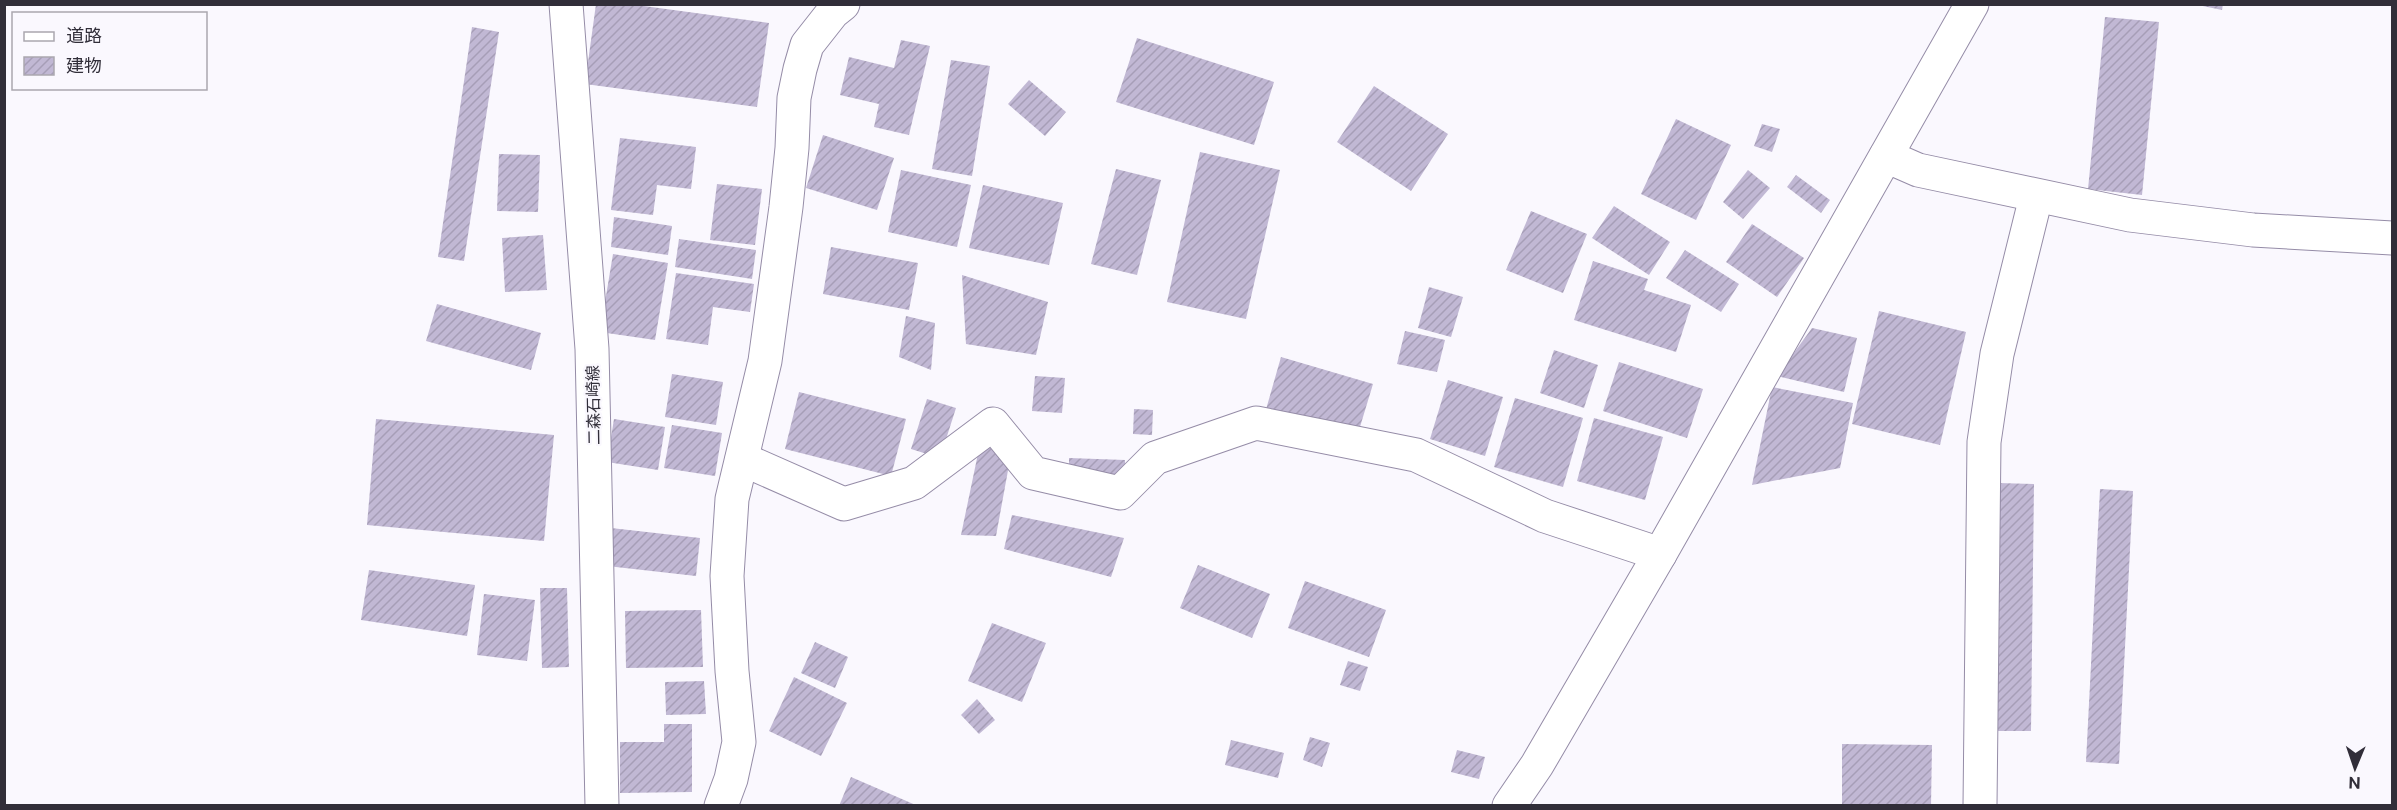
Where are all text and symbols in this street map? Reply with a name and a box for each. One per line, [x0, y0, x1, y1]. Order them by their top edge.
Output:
legend [12, 12, 207, 90]
text: 道路 [66, 25, 102, 46]
text: 建物 [66, 55, 102, 76]
street label: 二森石崎線 [583, 365, 604, 445]
north arrow [2325, 738, 2385, 798]
text: N [2348, 773, 2361, 792]

